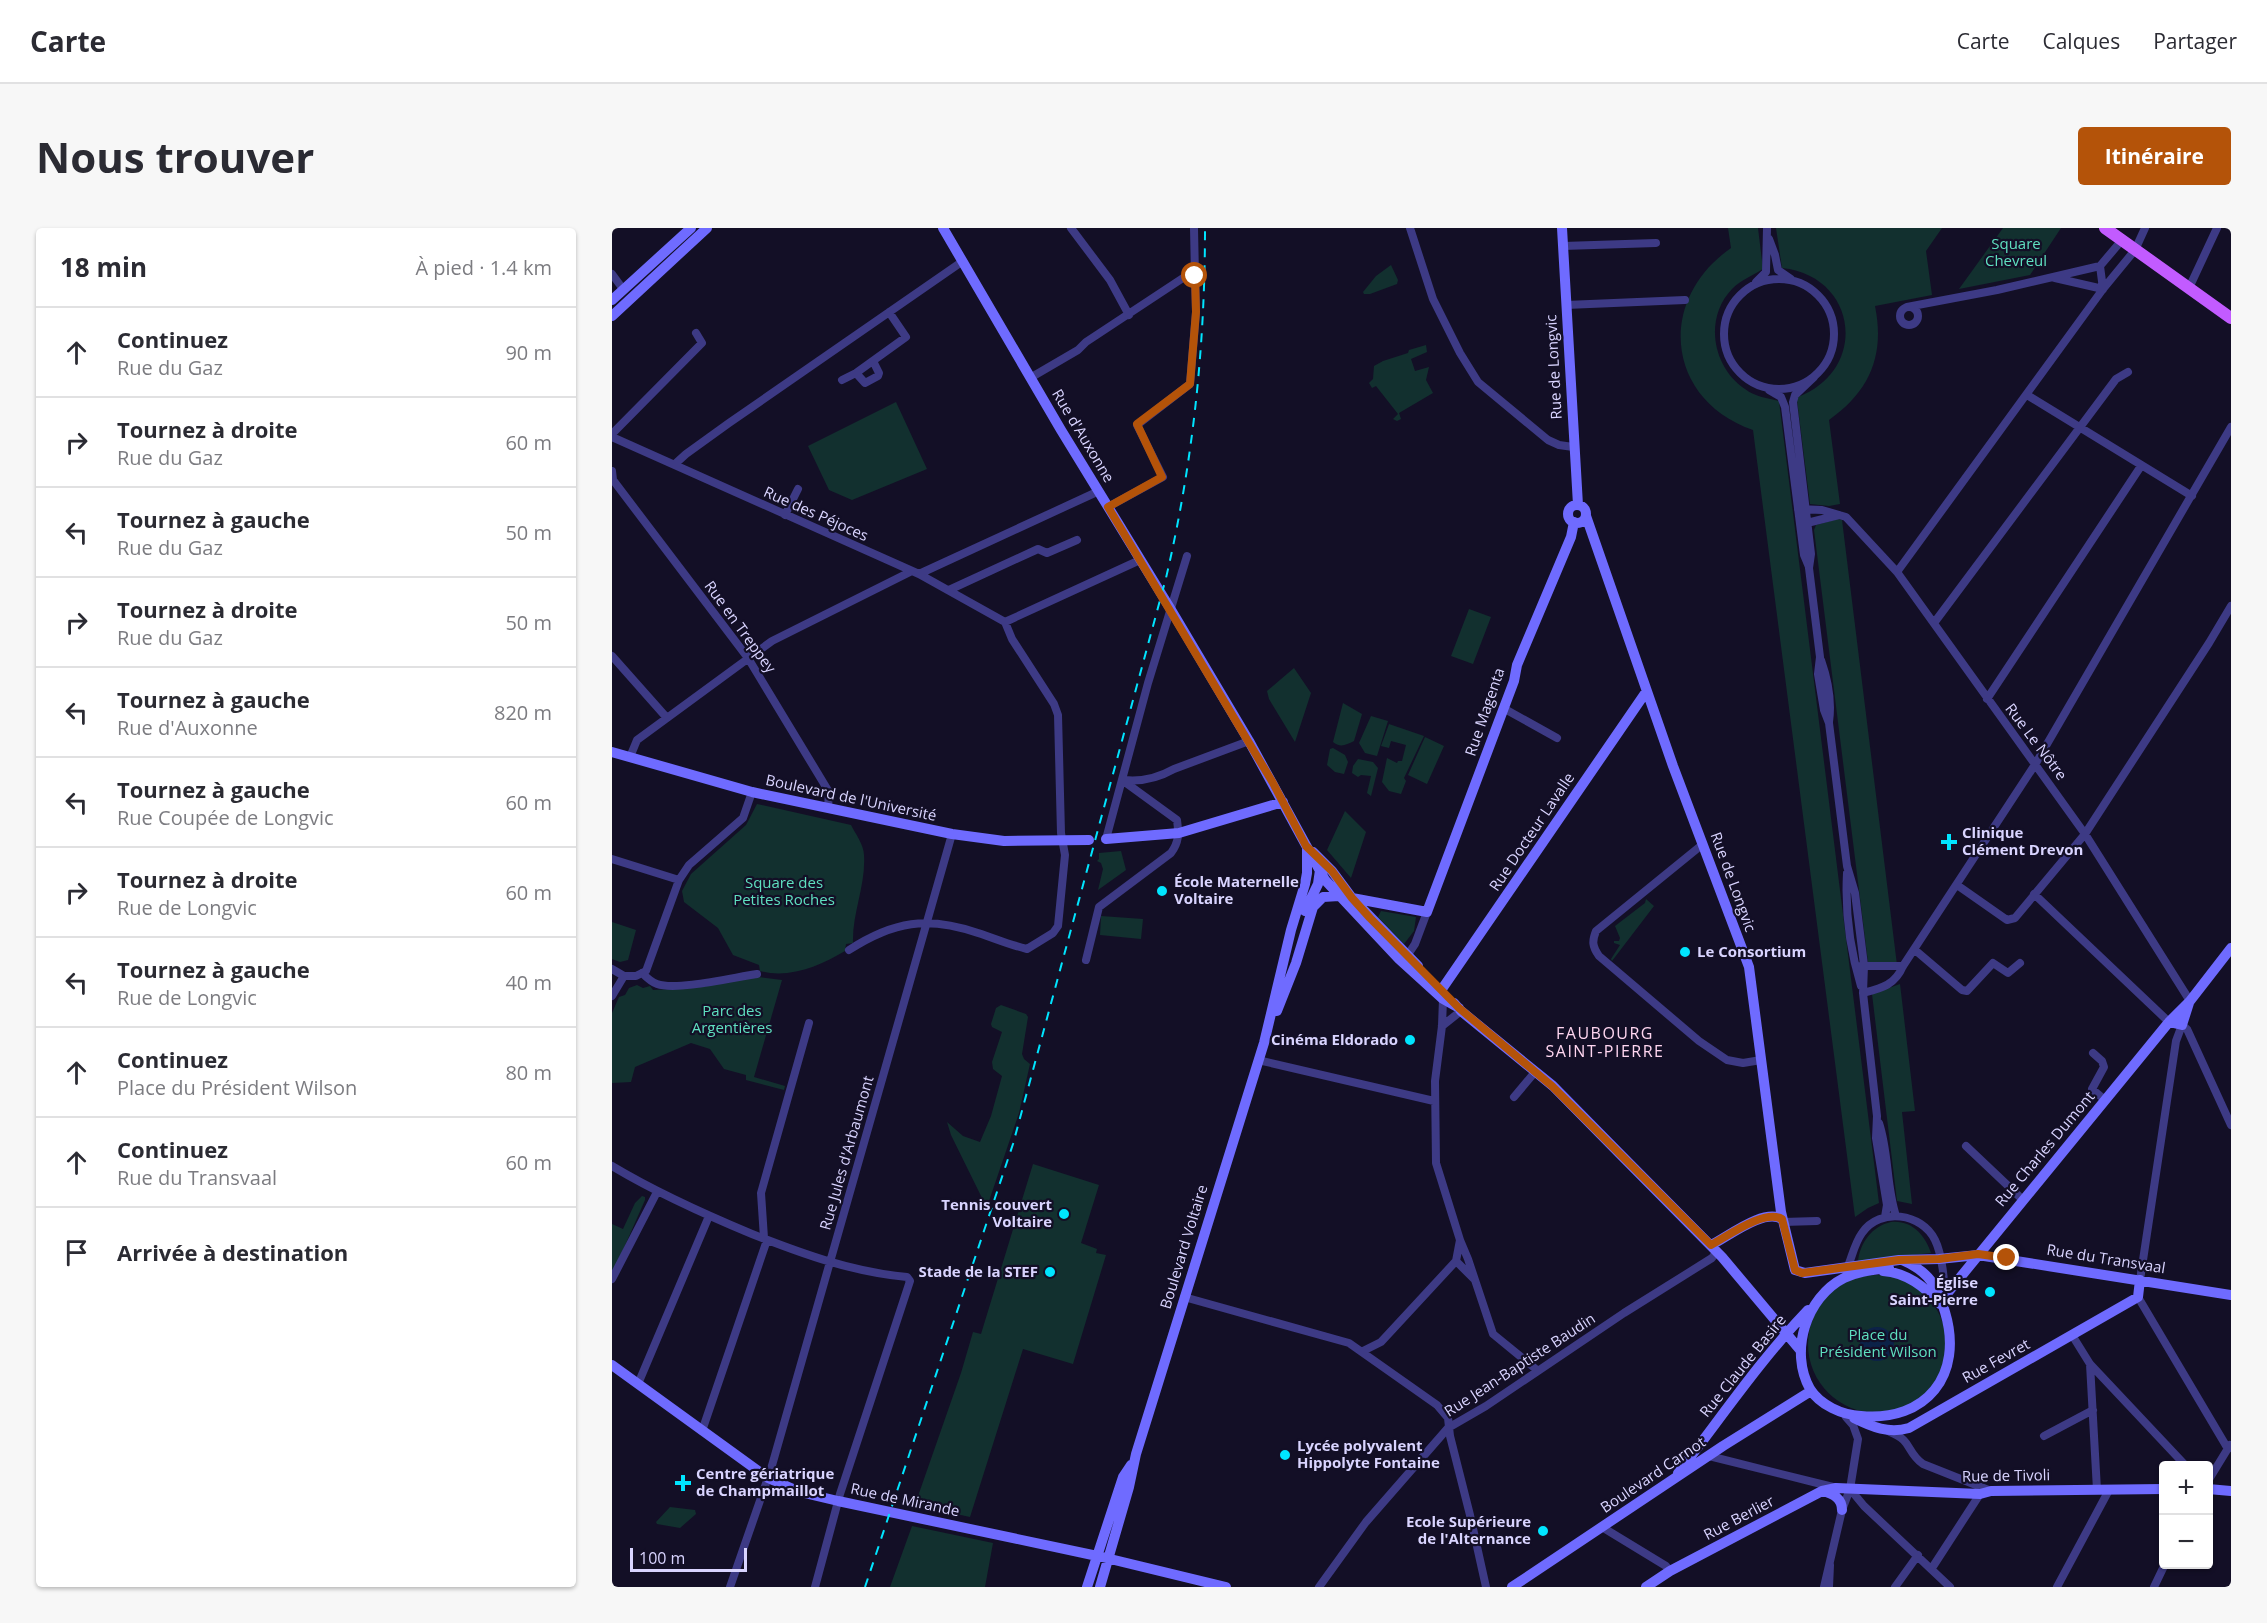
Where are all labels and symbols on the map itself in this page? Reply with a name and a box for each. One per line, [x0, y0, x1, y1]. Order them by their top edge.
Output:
park label: Square Chevreul [1985, 233, 2047, 270]
route start [1181, 262, 1207, 288]
street label: Rue de Longvic [1540, 314, 1566, 420]
street label: Rue d'Auxonne [1048, 385, 1120, 486]
street label: Rue des Péjoces [761, 481, 872, 545]
street label: Rue en Treppey [701, 576, 781, 677]
street label: Rue Magenta [1460, 665, 1508, 758]
street label: Rue Le Nôtre [2001, 699, 2072, 784]
street label: Rue Docteur Lavalle [1484, 768, 1578, 895]
street label: Boulevard de l'Université [764, 769, 939, 825]
place label: Clinique Clément Drevon [1962, 822, 2083, 859]
street label: Rue de Longvic [1707, 829, 1761, 934]
marker: Clinique Clément Drevon [1940, 833, 1958, 851]
place label: École Maternelle Voltaire [1174, 871, 1299, 908]
park label: Square des Petites Roches [733, 872, 835, 909]
marker: École Maternelle Voltaire [1155, 884, 1169, 898]
place label: Le Consortium [1697, 941, 1806, 961]
marker: Le Consortium [1678, 945, 1692, 959]
park label: Parc des Argentières [692, 1000, 772, 1037]
district label: FAUBOURG SAINT-PIERRE [1546, 1022, 1665, 1062]
place label: Cinéma Eldorado [1271, 1029, 1398, 1049]
marker: Cinéma Eldorado [1403, 1033, 1417, 1047]
street label: Rue Jules d'Arbaumont [814, 1073, 878, 1232]
street label: Rue Charles Dumont [1990, 1087, 2098, 1210]
street label: Boulevard Voltaire [1155, 1182, 1211, 1311]
place label: Tennis couvert Voltaire [941, 1194, 1052, 1231]
marker: Tennis couvert Voltaire [1057, 1207, 1071, 1221]
street label: Rue du Transvaal [2045, 1239, 2167, 1277]
route end [1993, 1244, 2019, 1270]
place label: Stade de la STEF [919, 1261, 1038, 1281]
marker: Stade de la STEF [1043, 1265, 1057, 1279]
place label: Église Saint-Pierre [1890, 1272, 1978, 1309]
marker: Église Saint-Pierre [1983, 1285, 1997, 1299]
street label: Rue Jean-Baptiste Baudin [1440, 1308, 1599, 1421]
street label: Rue Claude Basire [1695, 1310, 1790, 1421]
park label: Place du Président Wilson [1819, 1324, 1937, 1361]
street label: Rue Fevret [1958, 1333, 2033, 1387]
street label: Boulevard Carnot [1596, 1432, 1709, 1517]
place label: Lycée polyvalent Hippolyte Fontaine [1297, 1435, 1440, 1472]
marker: Lycée polyvalent Hippolyte Fontaine [1278, 1448, 1292, 1462]
place label: Centre gériatrique de Champmaillot [696, 1463, 834, 1500]
street label: Rue de Tivoli [1962, 1464, 2050, 1486]
marker: Centre gériatrique de Champmaillot [674, 1474, 692, 1492]
street label: Rue de Mirande [849, 1478, 961, 1520]
street label: Rue Berlier [1700, 1490, 1777, 1544]
place label: Ecole Supérieure de l'Alternance [1406, 1511, 1531, 1548]
marker: Ecole Supérieure de l'Alternance [1536, 1524, 1550, 1538]
scale bar [630, 1545, 747, 1572]

